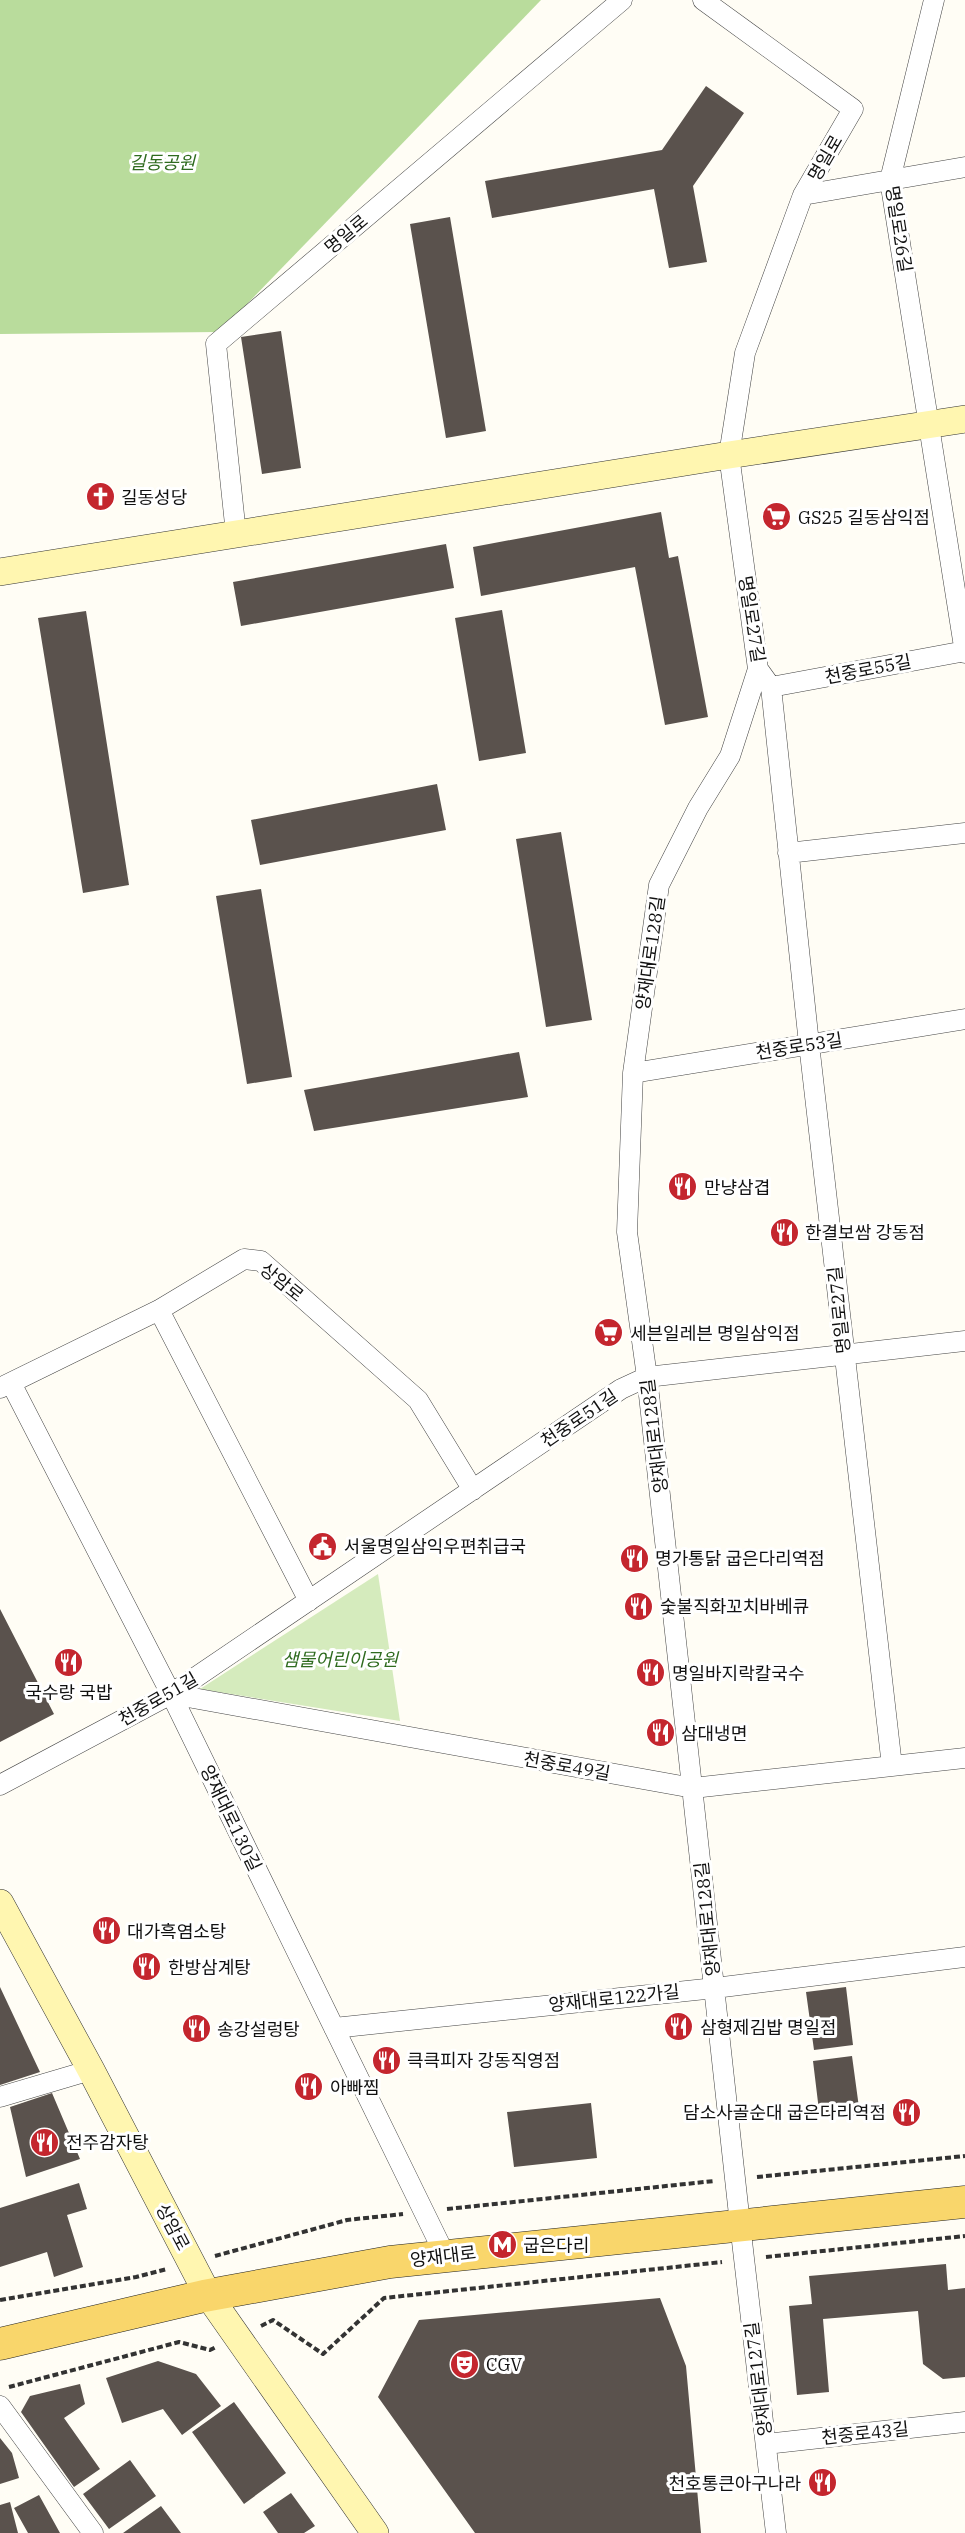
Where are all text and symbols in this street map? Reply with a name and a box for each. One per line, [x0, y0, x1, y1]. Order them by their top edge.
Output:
street label: 명일로 [803, 131, 847, 185]
park label: 길동공원 [129, 151, 197, 174]
street label: 명일로26길 [881, 184, 917, 274]
street label: 명일로 [320, 209, 372, 259]
church icon: 길동성당 [84, 481, 116, 513]
place label: 길동성당 [121, 486, 187, 509]
supermarket icon: GS25 길동삼익점 [761, 501, 793, 533]
place label: GS25 길동삼익점 [798, 506, 930, 529]
street label: 명일로27길 [734, 574, 770, 664]
street label: 천중로55길 [823, 649, 913, 689]
street label: 양재대로128길 [631, 894, 669, 1012]
street label: 천중로53길 [754, 1028, 844, 1064]
restaurant icon: 만냥삼겹 [667, 1171, 699, 1203]
place label: 만냥삼겹 [704, 1176, 770, 1199]
restaurant icon: 한결보쌈 강동점 [768, 1216, 800, 1248]
place label: 한결보쌈 강동점 [805, 1221, 925, 1244]
street label: 상암로 [255, 1257, 309, 1307]
street label: 명일로27길 [823, 1265, 855, 1355]
supermarket icon: 세븐일레븐 명일삼익점 [593, 1317, 625, 1349]
place label: 세븐일레븐 명일삼익점 [630, 1322, 800, 1345]
street label: 양재대로128길 [636, 1377, 672, 1495]
street label: 천중로51길 [536, 1384, 622, 1452]
public building icon: 서울명일삼익우편취급국 [307, 1530, 339, 1562]
place label: 서울명일삼익우편취급국 [344, 1535, 526, 1558]
restaurant icon: 명가통닭 굽은다리역점 [618, 1542, 650, 1574]
place label: 명가통닭 굽은다리역점 [655, 1547, 825, 1570]
restaurant icon: 숯불직화꼬치바베큐 [623, 1590, 655, 1622]
place label: 숯불직화꼬치바베큐 [660, 1595, 809, 1618]
restaurant icon: 국수랑 국밥 [53, 1647, 85, 1679]
park label: 샘물어린이공원 [282, 1648, 399, 1671]
restaurant icon: 명일바지락칼국수 [635, 1657, 667, 1689]
place label: 명일바지락칼국수 [672, 1662, 804, 1685]
street label: 천중로51길 [114, 1667, 202, 1731]
place label: 국수랑 국밥 [26, 1681, 112, 1704]
restaurant icon: 삼대냉면 [644, 1717, 676, 1749]
place label: 삼대냉면 [681, 1722, 747, 1745]
street label: 천중로49길 [522, 1747, 612, 1785]
street label: 양재대로130길 [195, 1761, 267, 1875]
street label: 양재대로128길 [690, 1861, 724, 1977]
restaurant icon: 대가흑염소탕 [90, 1915, 122, 1947]
place label: 대가흑염소탕 [127, 1920, 226, 1943]
restaurant icon: 한방삼계탕 [131, 1951, 163, 1983]
place label: 한방삼계탕 [168, 1956, 251, 1979]
street label: 양재대로122가길 [547, 1980, 681, 2016]
restaurant icon: 삼형제김밥 명일점 [663, 2011, 695, 2043]
restaurant icon: 송강설렁탕 [180, 2013, 212, 2045]
place label: 삼형제김밥 명일점 [700, 2016, 837, 2039]
place label: 송강설렁탕 [217, 2018, 300, 2041]
restaurant icon: 큭큭피자 강동직영점 [370, 2044, 402, 2076]
place label: 큭큭피자 강동직영점 [407, 2049, 560, 2072]
restaurant icon: 아빠찜 [293, 2071, 325, 2103]
place label: 아빠찜 [330, 2076, 380, 2099]
restaurant icon: 담소사골순대 굽은다리역점 [891, 2096, 923, 2128]
place label: 담소사골순대 굽은다리역점 [683, 2101, 886, 2124]
restaurant icon: 전주감자탕 [29, 2126, 61, 2158]
place label: 전주감자탕 [66, 2131, 149, 2154]
street label: 상암로 [151, 2200, 195, 2254]
metro station icon: 굽은다리 [486, 2229, 518, 2261]
place label: 굽은다리 [523, 2234, 589, 2257]
street label: 양재대로 [409, 2241, 477, 2271]
street label: 양재대로127길 [740, 2320, 776, 2438]
theatre icon: CGV [449, 2348, 481, 2380]
place label: CGV [486, 2353, 522, 2376]
street label: 천중로43길 [820, 2417, 910, 2449]
restaurant icon: 천호통큰아구나라 [806, 2467, 838, 2499]
place label: 천호통큰아구나라 [669, 2472, 801, 2495]

